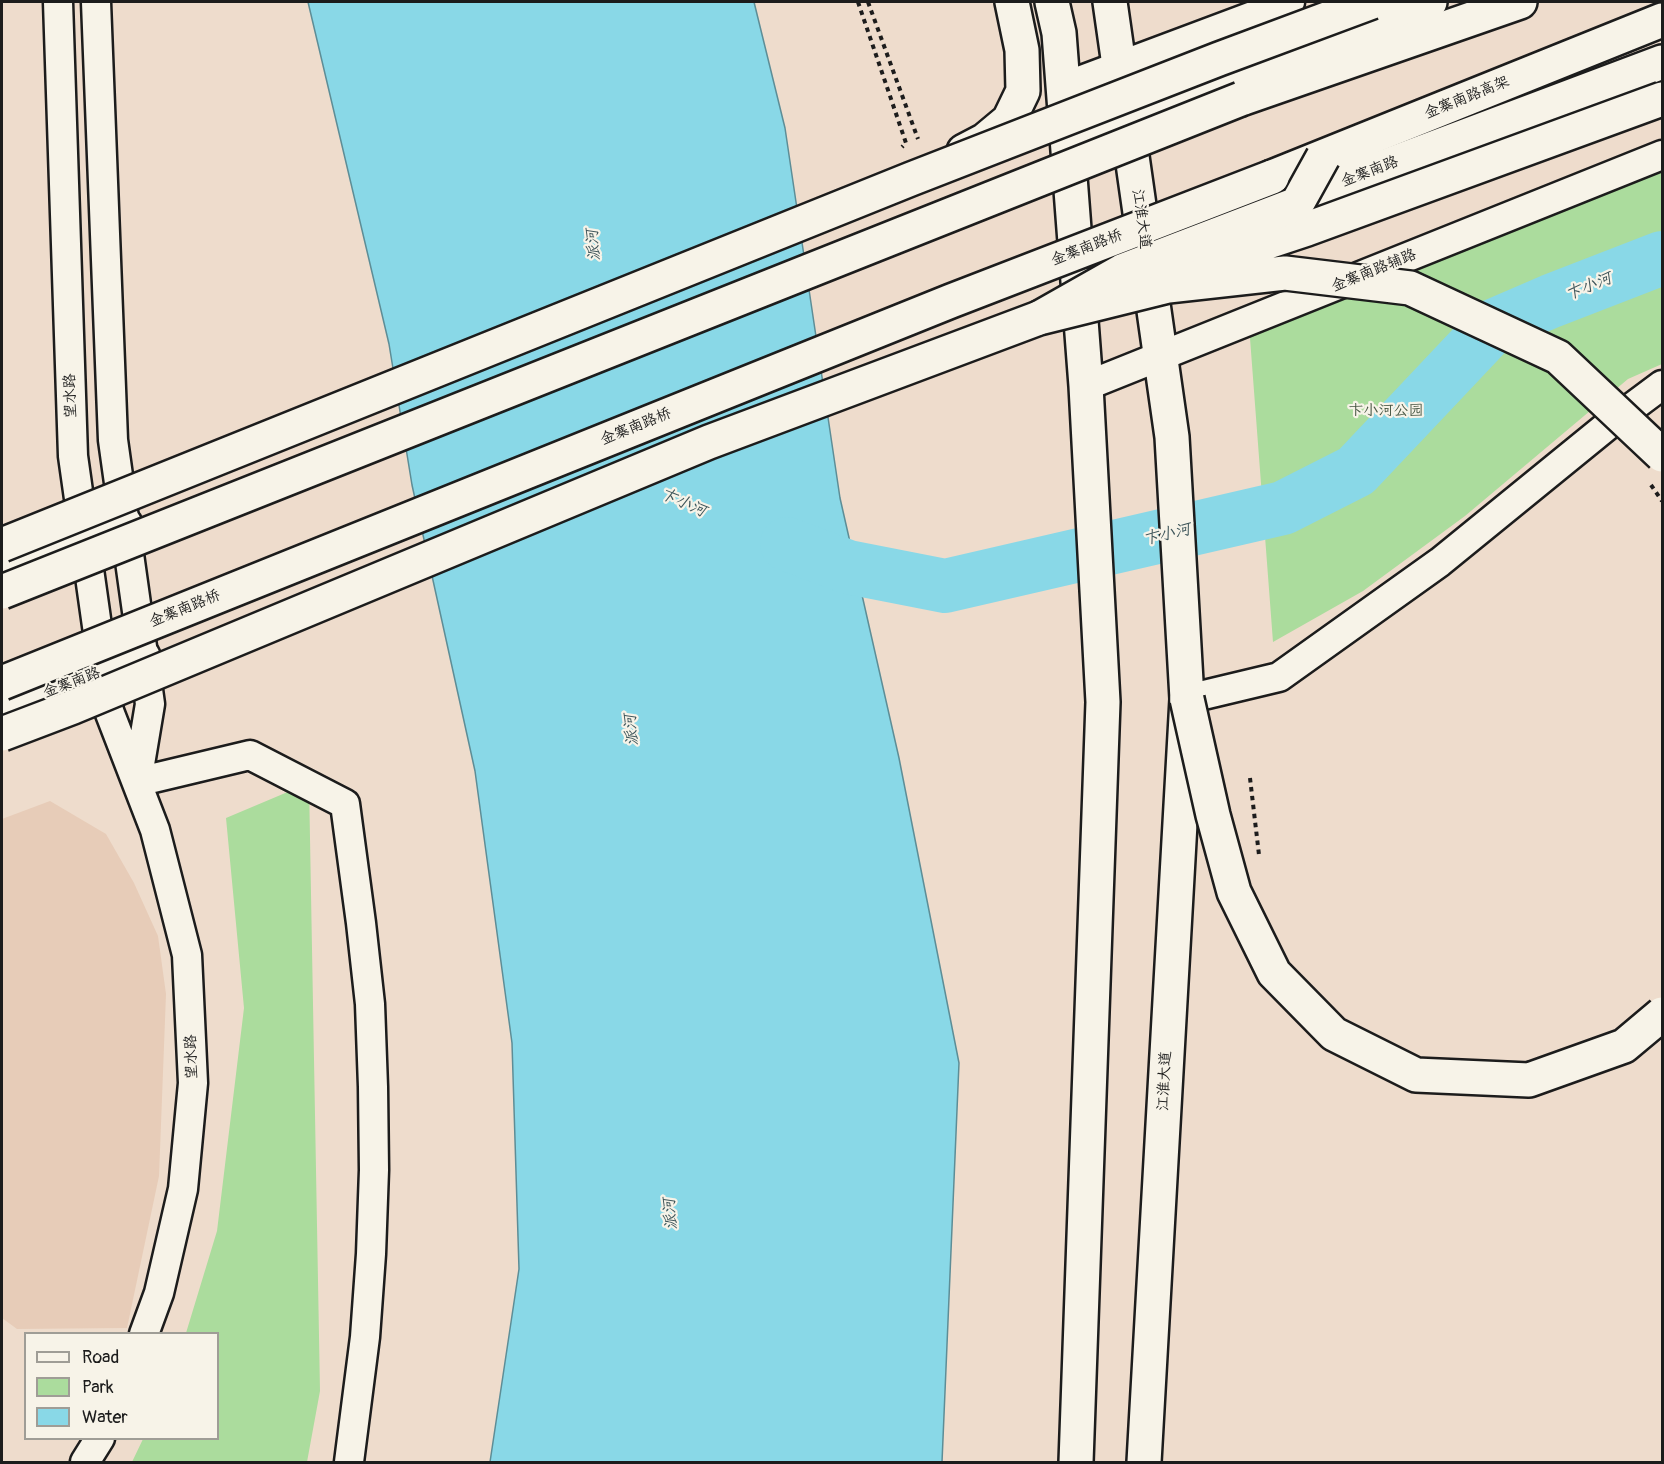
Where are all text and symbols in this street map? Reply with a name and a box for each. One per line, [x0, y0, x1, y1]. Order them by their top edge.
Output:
street label: 金寨南路高架 [1422, 73, 1512, 123]
street label: 金寨南路 [1339, 153, 1401, 191]
street label: 江淮大道 [1128, 188, 1154, 250]
street label: 金寨南路桥 [1049, 226, 1125, 270]
water label: 派河 [583, 228, 605, 262]
street label: 金寨南路辅路 [1329, 246, 1419, 296]
water label: 卞小河 [1563, 269, 1615, 305]
street label: 望水路 [61, 373, 81, 419]
park label: 卞小河公园 [1349, 402, 1423, 420]
street label: 金寨南路桥 [598, 405, 674, 449]
water label: 卞小河 [657, 484, 709, 522]
water label: 卞小河 [1141, 520, 1193, 550]
street label: 金寨南路桥 [147, 587, 223, 631]
street label: 金寨南路 [41, 664, 103, 702]
water label: 派河 [621, 713, 643, 747]
street label: 望水路 [182, 1034, 202, 1080]
street label: 江淮大道 [1154, 1051, 1176, 1111]
water label: 派河 [660, 1197, 682, 1231]
legend [24, 1332, 219, 1440]
text: Road [82, 1346, 119, 1369]
text: Park [82, 1376, 114, 1399]
text: Water [82, 1406, 128, 1429]

